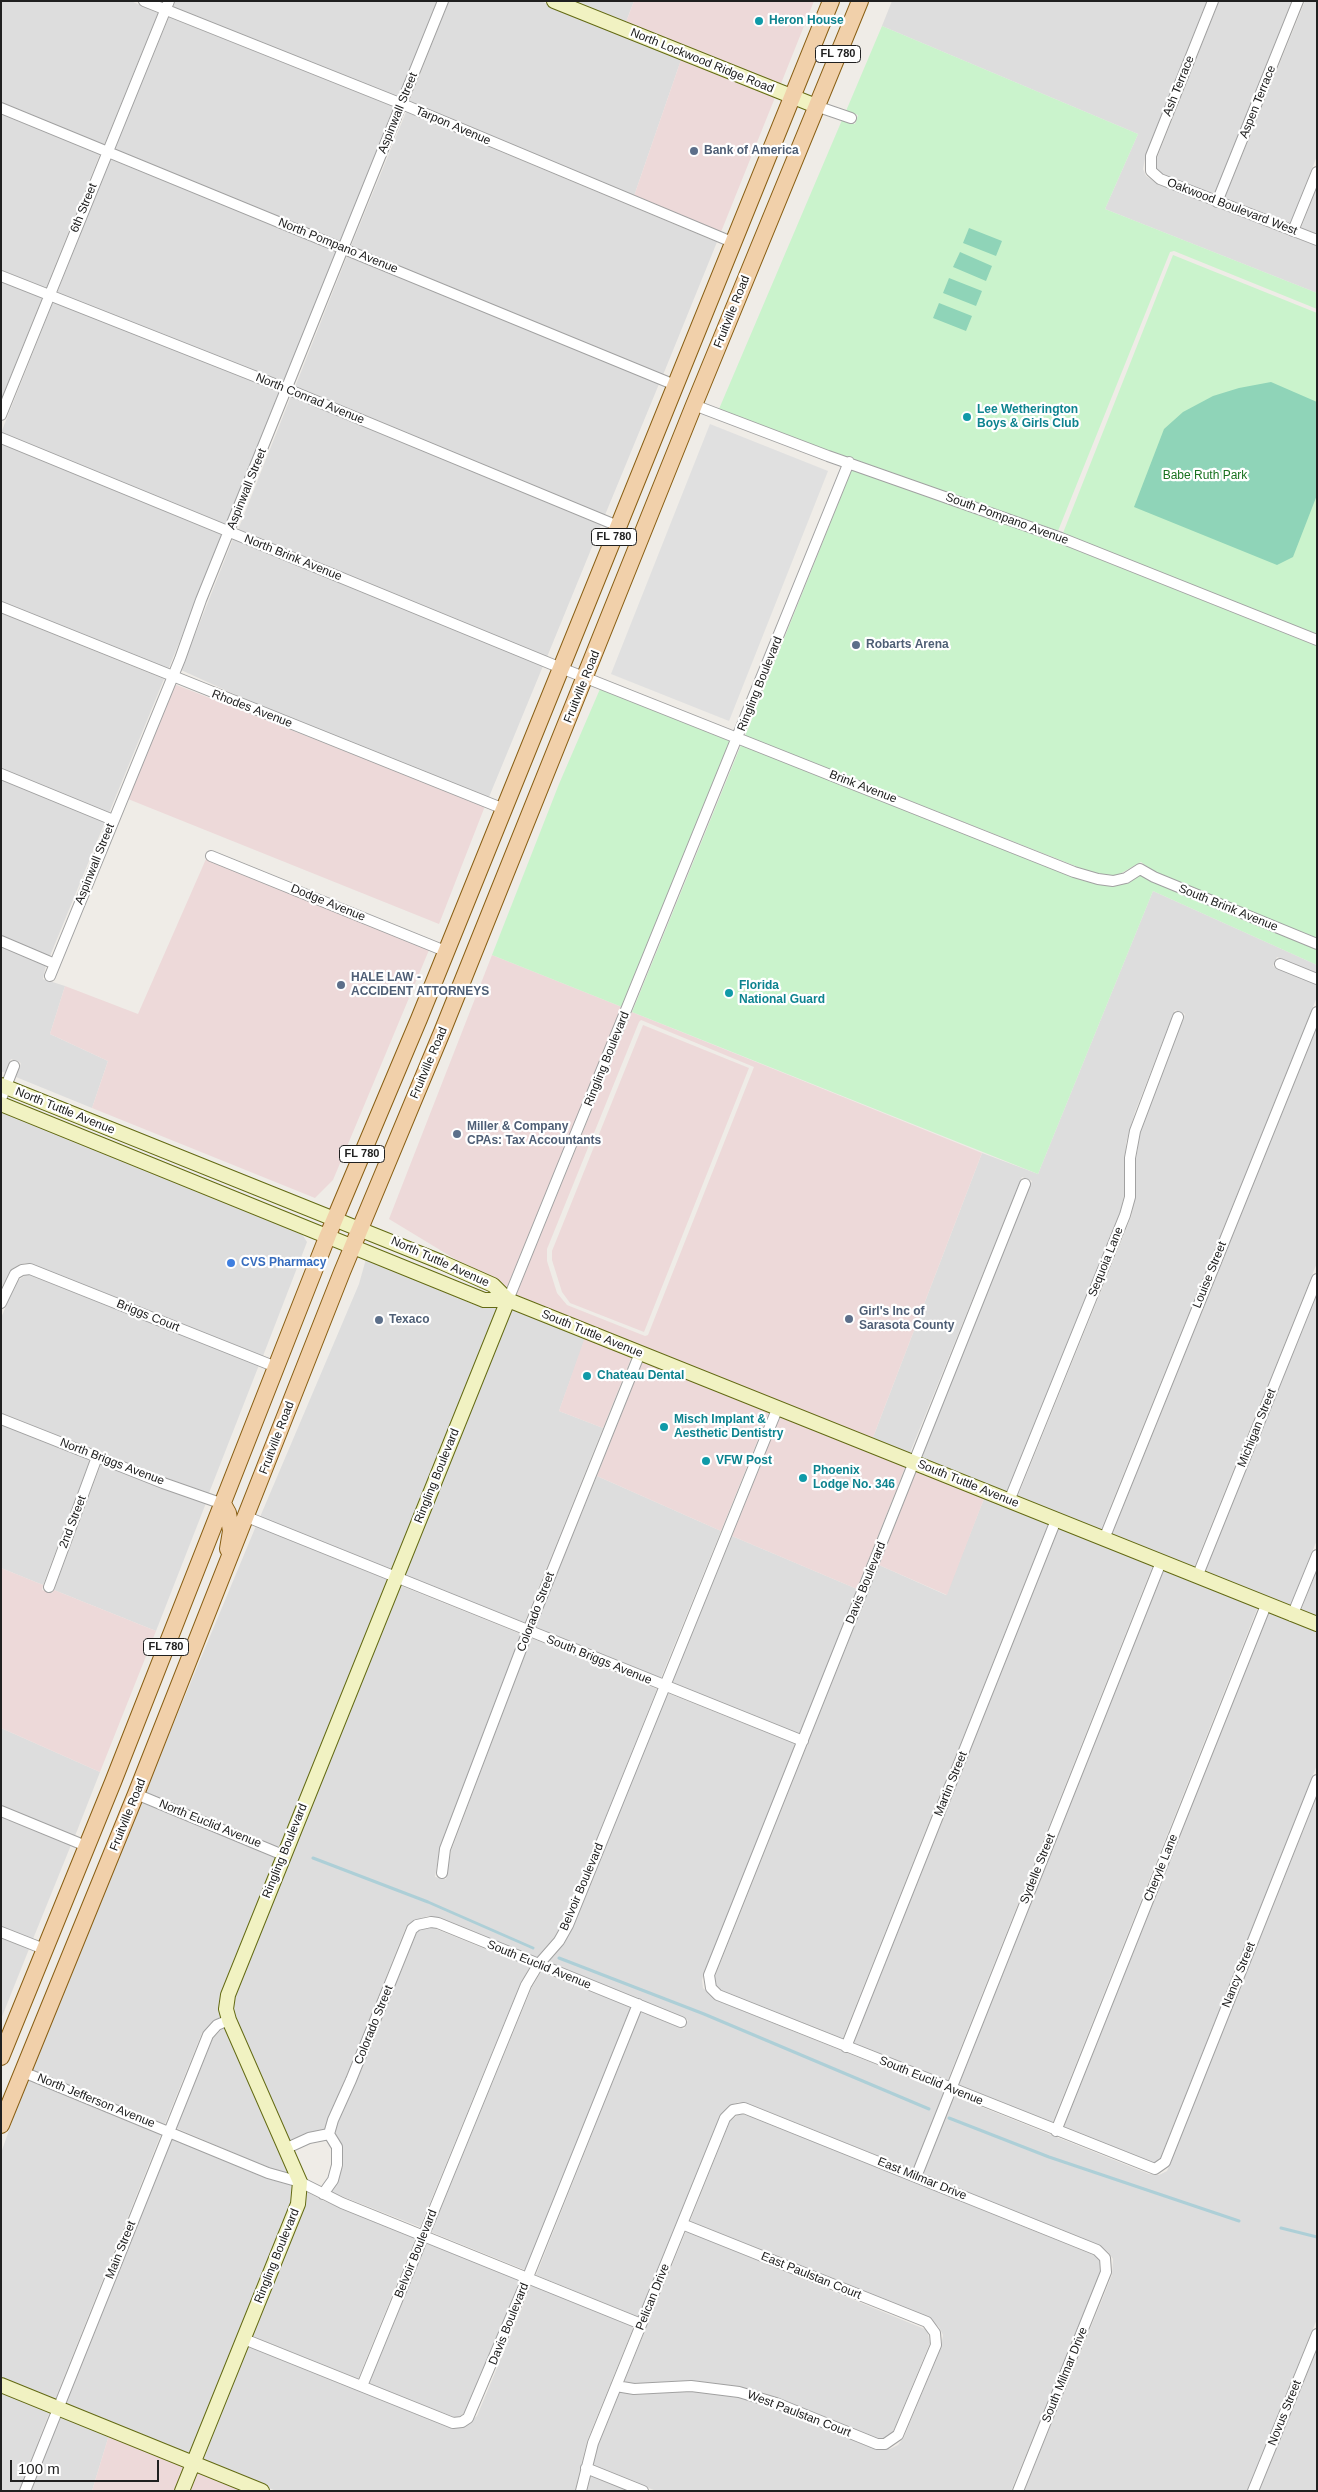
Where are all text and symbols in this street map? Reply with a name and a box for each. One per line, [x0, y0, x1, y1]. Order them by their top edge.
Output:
place label: Heron House [769, 14, 844, 28]
marker: Heron House [753, 15, 765, 27]
street label: North Lockwood Ridge Road [628, 26, 776, 96]
road number: FL 780 [816, 46, 860, 62]
street label: Ash Terrace [1160, 54, 1198, 118]
street label: Aspen Terrace [1237, 63, 1279, 141]
street label: Aspinwall Street [375, 70, 421, 156]
street label: Tarpon Avenue [413, 104, 493, 148]
place label: Bank of America [704, 144, 799, 158]
marker: Bank of America [688, 145, 700, 157]
street label: Oakwood Boulevard West [1165, 175, 1299, 239]
street label: 6th Street [68, 181, 100, 235]
street label: North Pompano Avenue [276, 215, 400, 277]
street label: Fruitville Road [711, 274, 753, 350]
street label: North Conrad Avenue [254, 371, 366, 427]
place label: Lee Wetherington Boys & Girls Club [977, 403, 1079, 431]
marker: Lee Wetherington Boys & Girls Club [961, 411, 973, 423]
street label: Aspinwall Street [224, 446, 270, 532]
park label: Babe Ruth Park [1163, 469, 1247, 483]
street label: South Pompano Avenue [944, 490, 1070, 548]
road number: FL 780 [592, 528, 636, 546]
street label: North Brink Avenue [242, 532, 344, 584]
street label: Ringling Boulevard [734, 635, 786, 733]
place label: Robarts Arena [866, 638, 949, 652]
marker: Robarts Arena [850, 639, 862, 651]
street label: Fruitville Road [561, 649, 603, 725]
street label: Rhodes Avenue [210, 687, 294, 731]
street label: Brink Avenue [827, 768, 899, 806]
street label: Aspinwall Street [72, 821, 118, 907]
street label: Dodge Avenue [289, 881, 367, 925]
street label: South Brink Avenue [1176, 881, 1280, 935]
place label: HALE LAW - ACCIDENT ATTORNEYS [351, 971, 489, 999]
marker: HALE LAW - ACCIDENT ATTORNEYS [335, 979, 347, 991]
place label: Florida National Guard [739, 979, 825, 1007]
marker: Florida National Guard [723, 987, 735, 999]
street label: Ringling Boulevard [581, 1010, 633, 1108]
street label: Fruitville Road [407, 1025, 451, 1101]
street label: North Tuttle Avenue [13, 1084, 117, 1138]
place label: Miller & Company CPAs: Tax Accountants [467, 1120, 601, 1148]
marker: Miller & Company CPAs: Tax Accountants [451, 1128, 463, 1140]
road number: FL 780 [340, 1146, 384, 1162]
street label: Sequoia Lane [1085, 1225, 1127, 1299]
street label: North Tuttle Avenue [389, 1234, 491, 1290]
street label: Louise Street [1190, 1240, 1230, 1310]
place label: CVS Pharmacy [241, 1256, 326, 1270]
marker: CVS Pharmacy [225, 1257, 237, 1269]
street label: Briggs Court [114, 1297, 182, 1335]
place label: Girl's Inc of Sarasota County [859, 1305, 954, 1333]
street label: South Tuttle Avenue [539, 1307, 645, 1361]
place label: Texaco [389, 1313, 429, 1327]
marker: Girl's Inc of Sarasota County [843, 1313, 855, 1325]
marker: Texaco [373, 1314, 385, 1326]
place label: Chateau Dental [597, 1369, 684, 1383]
marker: Chateau Dental [581, 1370, 593, 1382]
street label: Michigan Street [1235, 1387, 1279, 1469]
street label: Fruitville Road [257, 1400, 297, 1476]
place label: Misch Implant & Aesthetic Dentistry [674, 1413, 783, 1441]
marker: Misch Implant & Aesthetic Dentistry [658, 1421, 670, 1433]
street label: Ringling Boulevard [411, 1427, 463, 1525]
street label: North Briggs Avenue [58, 1435, 166, 1489]
place label: VFW Post [716, 1454, 772, 1468]
marker: VFW Post [700, 1455, 712, 1467]
street label: South Tuttle Avenue [915, 1457, 1021, 1511]
place label: Phoenix Lodge No. 346 [813, 1464, 895, 1492]
marker: Phoenix Lodge No. 346 [797, 1472, 809, 1484]
street label: 2nd Street [56, 1494, 90, 1550]
street label: Davis Boulevard [843, 1540, 889, 1626]
street label: Colorado Street [514, 1570, 558, 1654]
street label: South Briggs Avenue [544, 1632, 654, 1688]
road number: FL 780 [144, 1638, 188, 1655]
street label: Martin Street [931, 1749, 971, 1819]
street label: Fruitville Road [107, 1777, 149, 1853]
street label: North Euclid Avenue [157, 1797, 263, 1851]
street label: Ringling Boulevard [259, 1802, 311, 1900]
street label: Sydelle Street [1017, 1832, 1059, 1906]
street label: Cheryle Lane [1141, 1832, 1181, 1904]
street label: Belvoir Boulevard [557, 1841, 607, 1933]
street label: South Euclid Avenue [485, 1937, 593, 1993]
street label: Nancy Street [1219, 1940, 1259, 2010]
street label: Colorado Street [352, 1983, 396, 2067]
street label: South Euclid Avenue [877, 2053, 985, 2109]
street label: North Jefferson Avenue [35, 2071, 157, 2131]
street label: East Milmar Drive [875, 2155, 969, 2203]
street label: Ringling Boulevard [251, 2207, 303, 2305]
street label: Belvoir Boulevard [392, 2208, 440, 2300]
street label: Main Street [103, 2219, 139, 2281]
street label: East Paulstan Court [759, 2249, 863, 2303]
street label: Pelican Drive [633, 2262, 673, 2332]
street label: Davis Boulevard [486, 2281, 532, 2367]
street label: South Milmar Drive [1039, 2325, 1091, 2425]
street label: Novus Street [1265, 2378, 1305, 2448]
street label: West Paulstan Court [745, 2388, 853, 2440]
scale bar [12, 2450, 161, 2482]
text: 100 m [18, 2460, 60, 2477]

